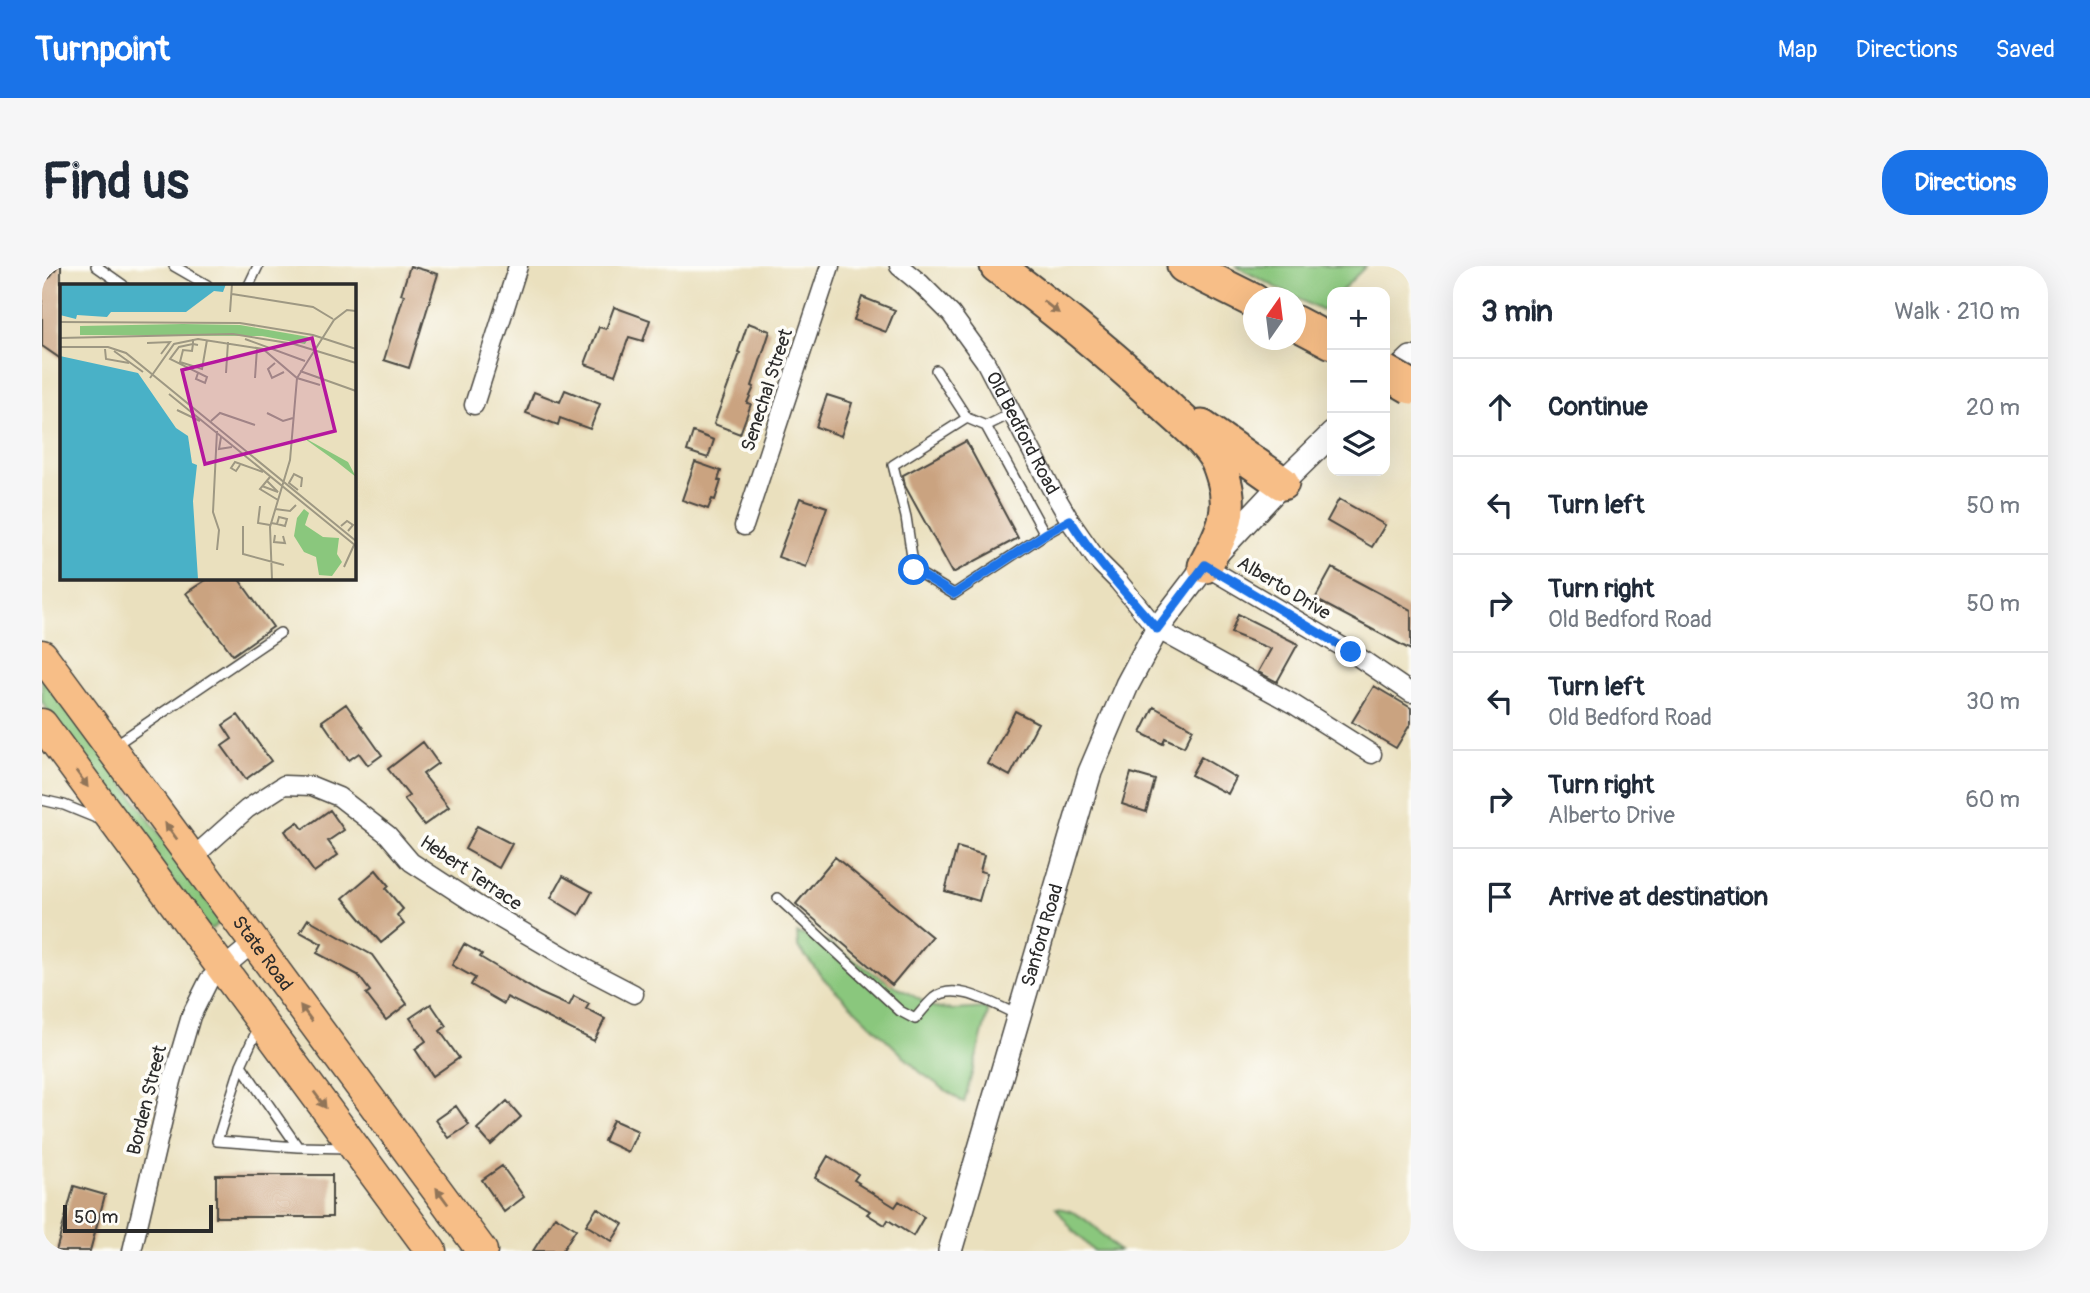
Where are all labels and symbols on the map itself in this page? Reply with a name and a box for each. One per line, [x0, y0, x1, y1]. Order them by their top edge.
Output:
inset map [60, 284, 355, 579]
north arrow [1243, 287, 1306, 350]
one-way arrow [1042, 299, 1060, 314]
street label: Senechal Street [736, 325, 798, 454]
street label: Old Bedford Road [981, 367, 1064, 499]
street label: Alberto Drive [1233, 551, 1336, 626]
route start [898, 554, 929, 585]
route end [1335, 636, 1366, 667]
one-way arrow [75, 770, 89, 788]
one-way arrow [164, 822, 178, 840]
street label: Hebert Terrace [415, 830, 527, 916]
street label: Sanford Road [1016, 881, 1069, 990]
street label: State Road [227, 911, 298, 996]
one-way arrow [299, 1005, 314, 1023]
street label: Borden Street [122, 1042, 172, 1157]
one-way arrow [313, 1091, 327, 1109]
one-way arrow [435, 1187, 449, 1205]
scale bar [63, 1202, 214, 1234]

